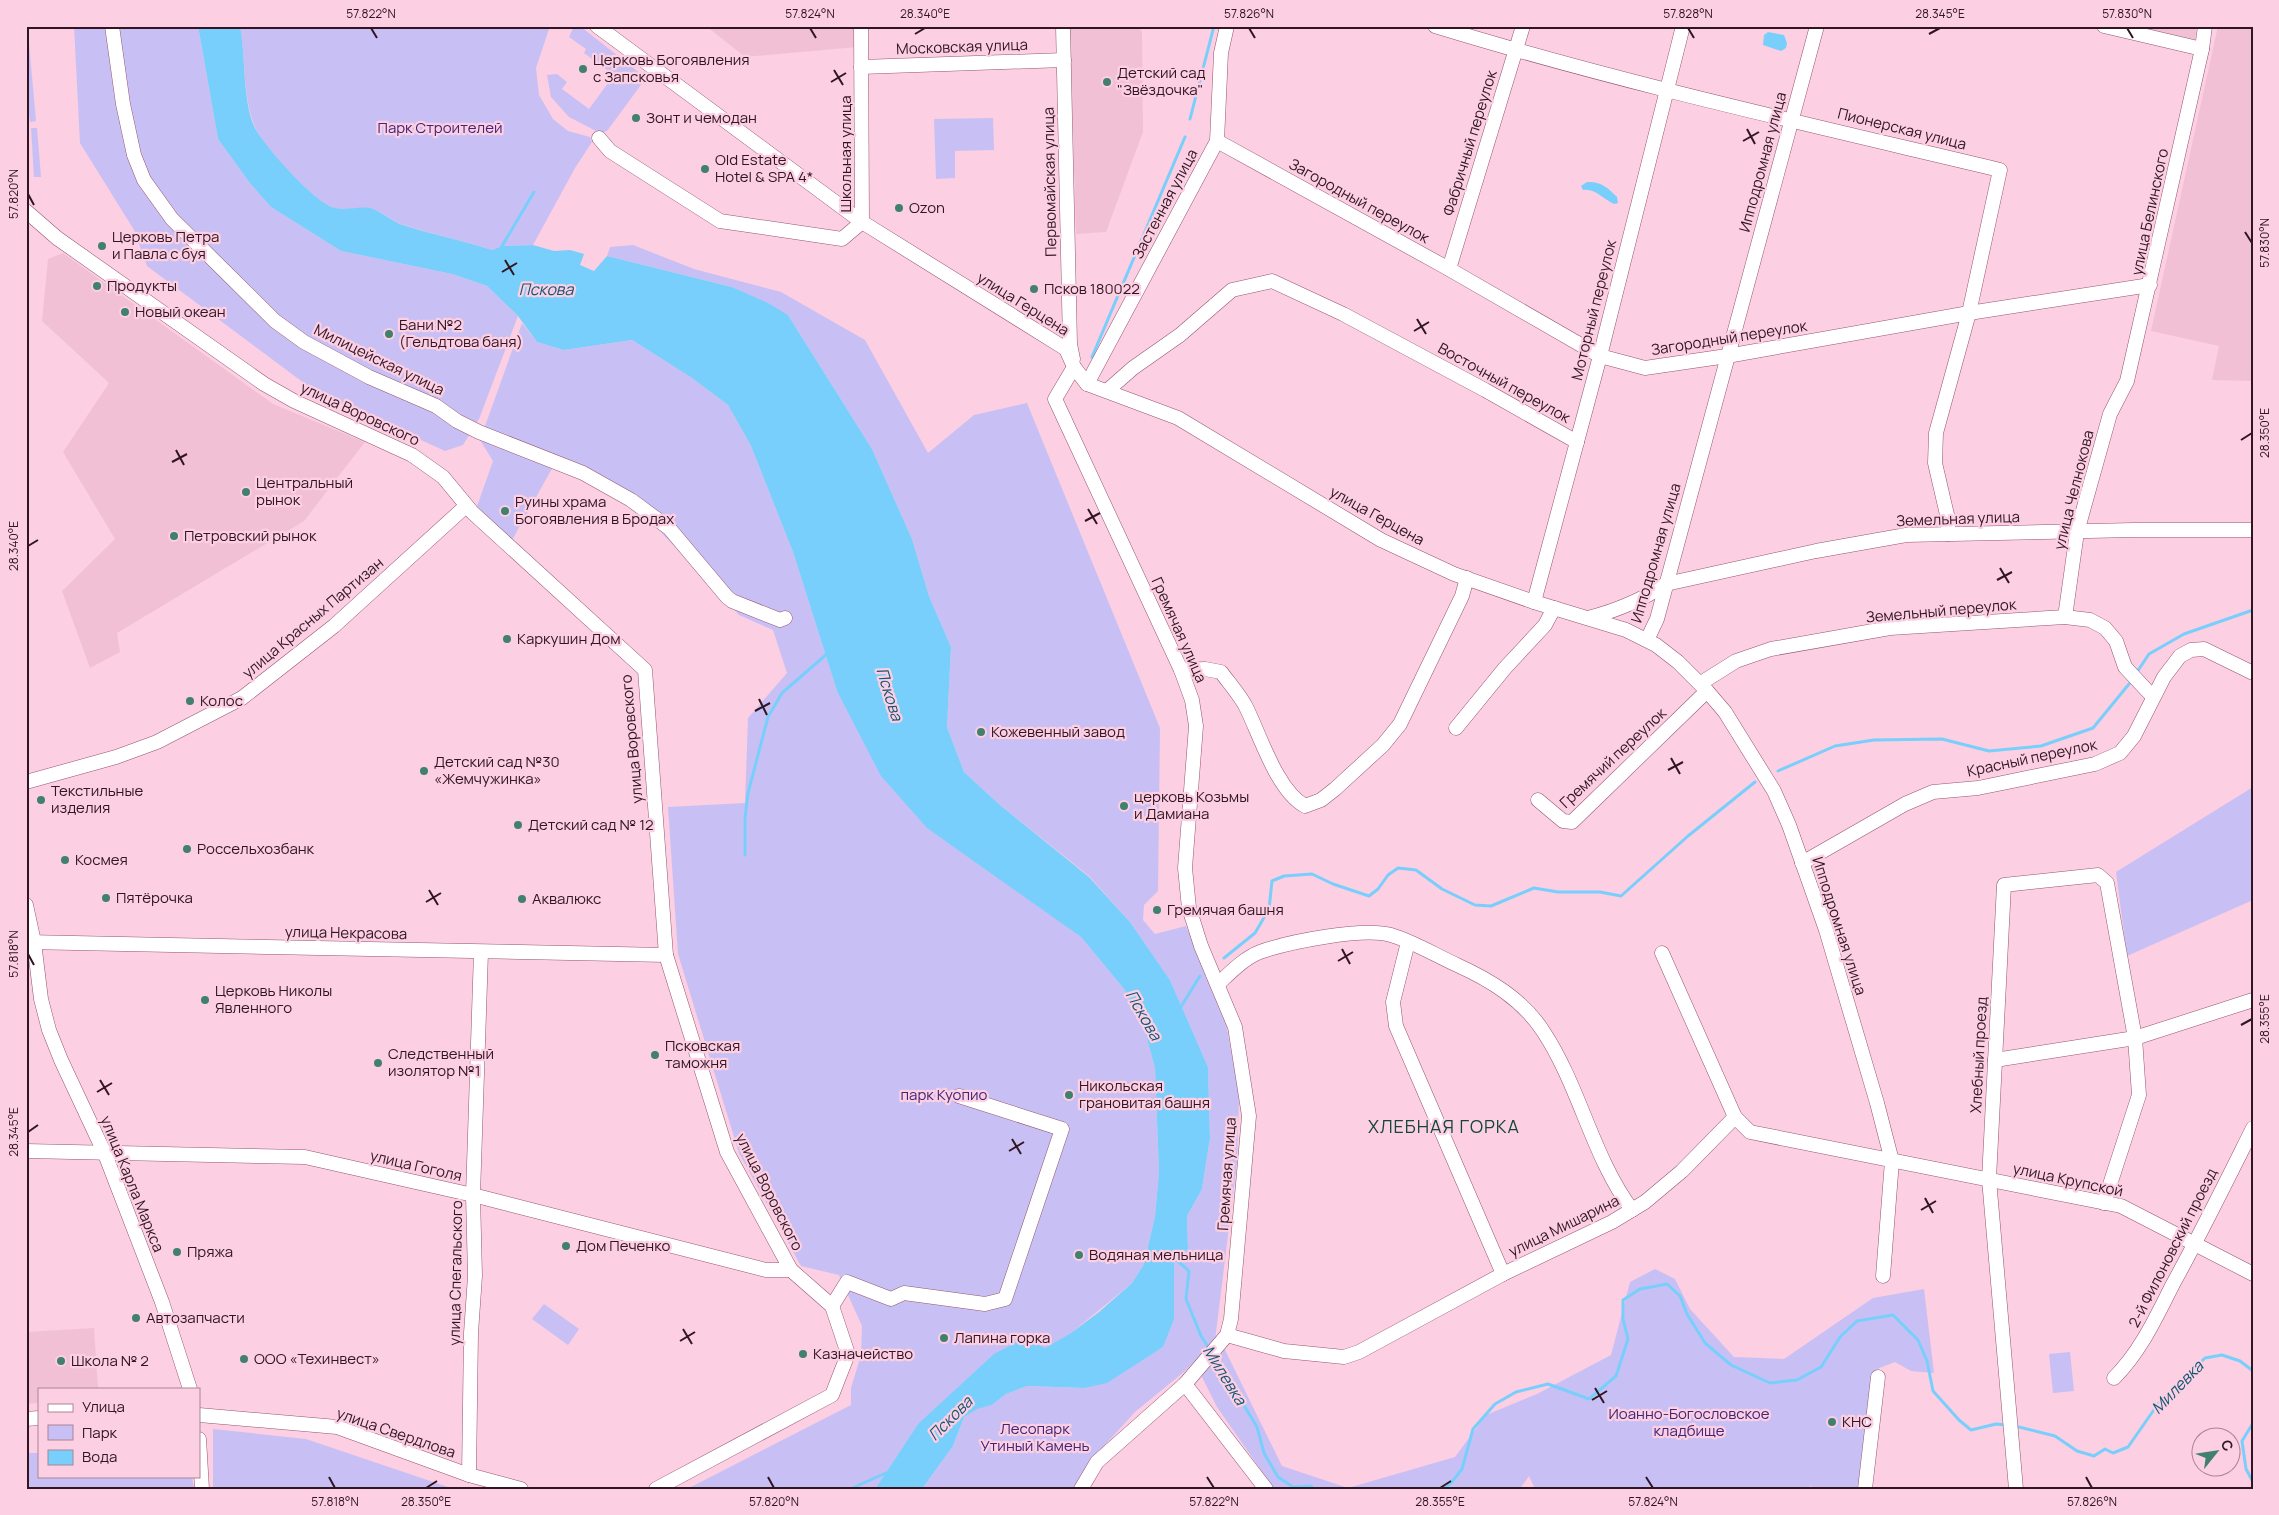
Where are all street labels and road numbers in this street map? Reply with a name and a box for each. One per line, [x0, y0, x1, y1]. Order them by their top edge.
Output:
street label: Московская улица [896, 34, 1028, 59]
street label: Фабричный переулок [1437, 67, 1502, 218]
street label: Ипподромная улица [1734, 90, 1791, 234]
street label: Школьная улица [835, 95, 856, 213]
street label: Пионерская улица [1836, 102, 1969, 155]
street label: Первомайская улица [1038, 107, 1061, 257]
street label: Застенная улица [1127, 145, 1202, 262]
street label: улица Белинского [2126, 146, 2173, 277]
street label: Загородный переулок [1285, 153, 1434, 248]
street label: Моторный переулок [1566, 237, 1621, 382]
street label: улица Герцена [973, 267, 1073, 340]
street label: Загородный переулок [1649, 315, 1809, 360]
street label: Милицейская улица [311, 319, 448, 400]
street label: Восточный переулок [1434, 337, 1575, 428]
street label: улица Воровского [297, 377, 423, 450]
street label: улица Челнокова [2048, 428, 2099, 552]
street label: улица Герцена [1326, 481, 1428, 550]
street label: Ипподромная улица [1626, 481, 1685, 625]
street label: Земельная улица [1896, 506, 2020, 531]
street label: улица Красных Партизан [238, 552, 388, 683]
street label: Гремячая улица [1147, 574, 1212, 686]
street label: Земельный переулок [1865, 593, 2018, 628]
street label: улица Воровского [615, 674, 648, 804]
street label: Гремячий переулок [1555, 702, 1671, 813]
street label: Красный переулок [1965, 733, 2099, 782]
street label: Ипподромная улица [1807, 854, 1872, 998]
street label: улица Некрасова [285, 921, 407, 944]
street label: Хлебный проезд [1965, 996, 1992, 1114]
street label: улица Карла Маркса [96, 1113, 169, 1255]
street label: Гремячая улица [1212, 1117, 1241, 1231]
street label: улица Воровского [731, 1129, 808, 1254]
street label: улица Гоголя [368, 1145, 464, 1186]
street label: улица Крупской [2011, 1158, 2125, 1201]
street label: 2-й Филоновский проезд [2123, 1165, 2222, 1331]
street label: улица Мишарина [1505, 1190, 1623, 1261]
street label: улица Спегальского [444, 1200, 467, 1346]
street label: улица Свердлова [334, 1402, 459, 1463]

